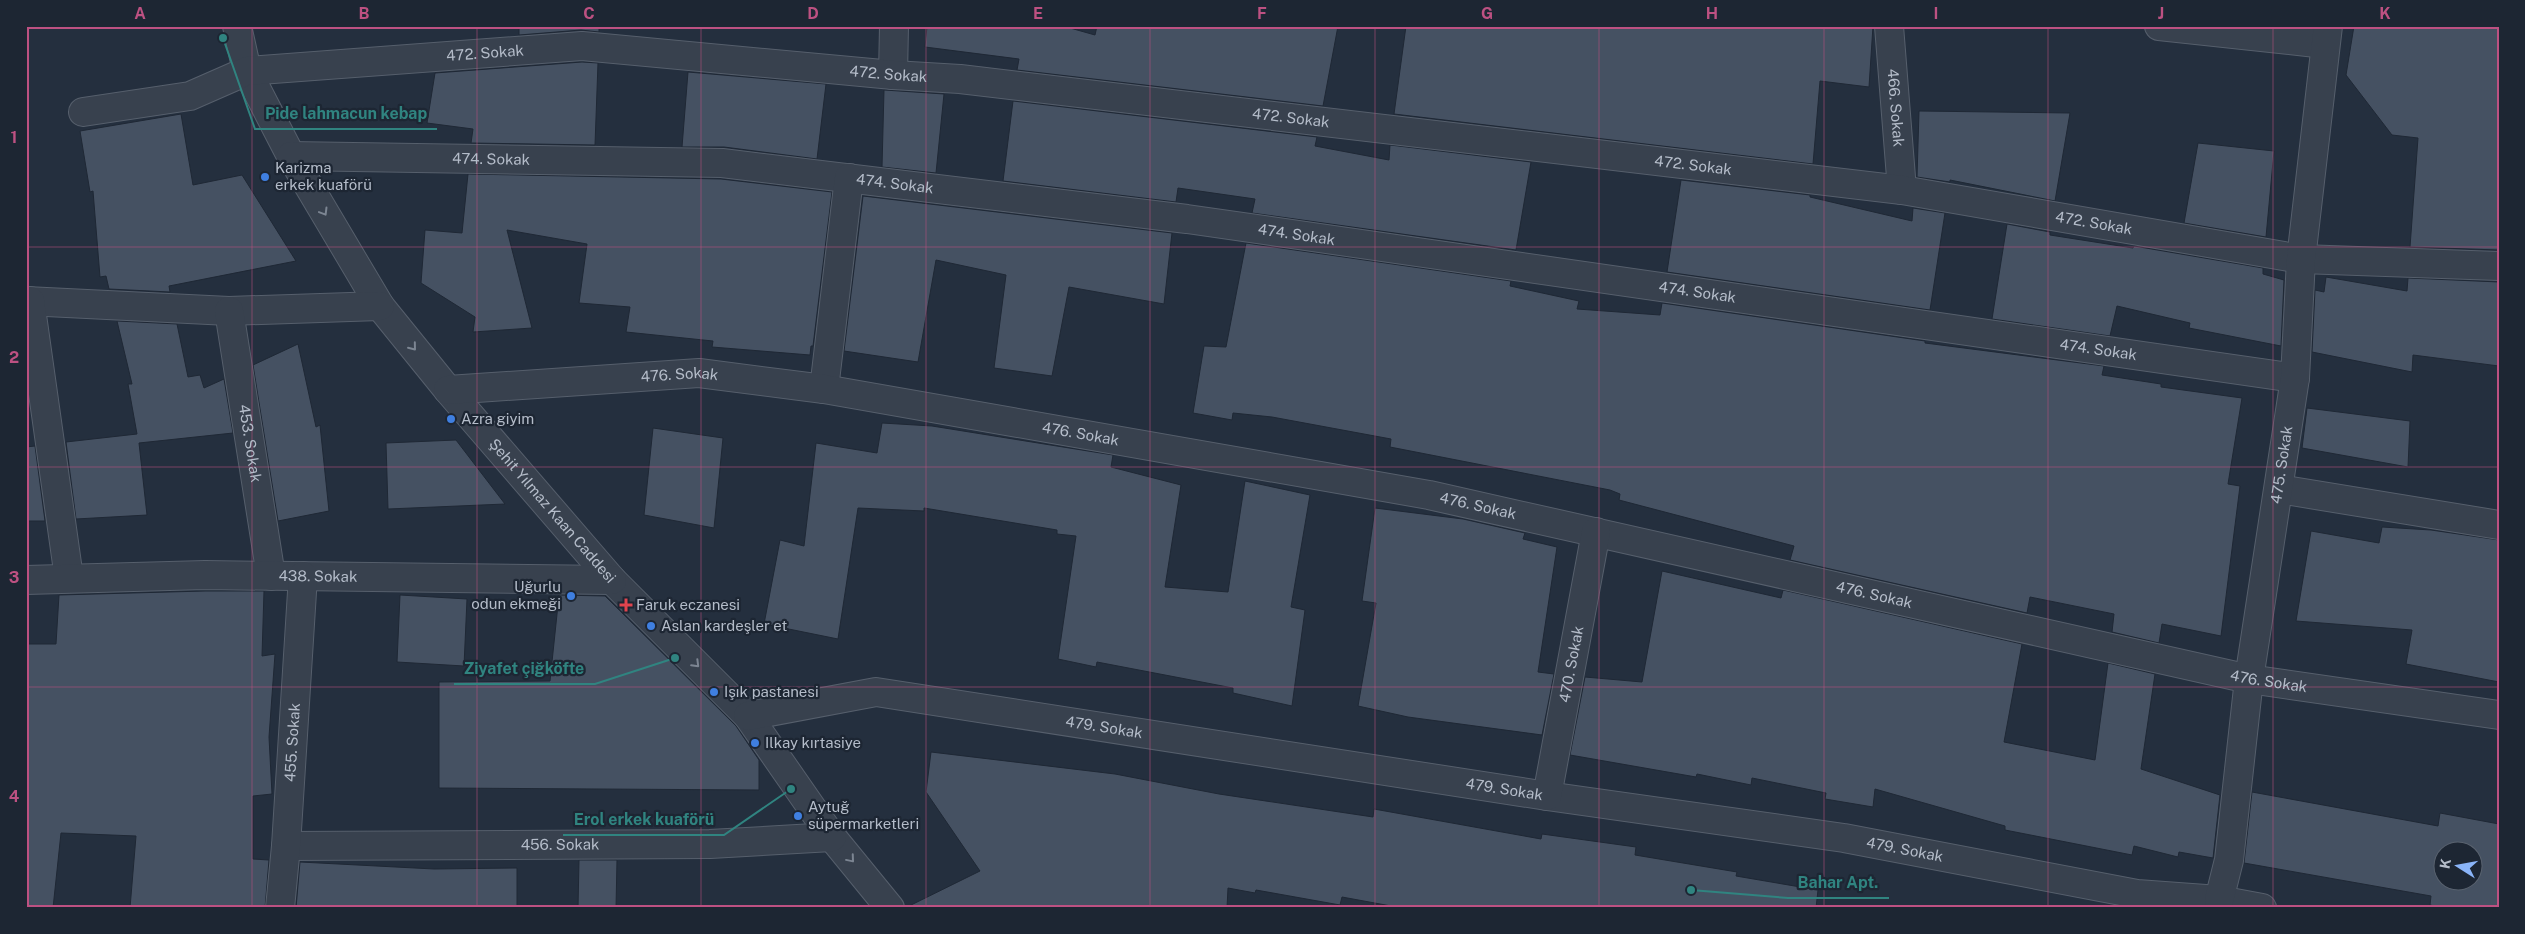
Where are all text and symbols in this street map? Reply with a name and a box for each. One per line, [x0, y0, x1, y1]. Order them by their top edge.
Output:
text: A [134, 4, 146, 23]
text: B [359, 4, 370, 23]
text: C [583, 4, 595, 23]
text: D [807, 4, 819, 23]
text: E [1033, 4, 1043, 23]
text: F [1257, 4, 1267, 23]
text: G [1481, 4, 1493, 23]
text: H [1706, 4, 1718, 23]
text: I [1934, 4, 1938, 23]
text: J [2158, 4, 2164, 23]
text: K [2379, 4, 2391, 23]
street label: 472. Sokak [445, 41, 524, 64]
street label: 472. Sokak [849, 62, 928, 85]
street label: 466. Sokak [1884, 68, 1908, 147]
callout: Pide lahmacun kebap [255, 98, 437, 129]
text: Pide lahmacun kebap [265, 104, 427, 123]
street label: 472. Sokak [1251, 104, 1331, 130]
text: 1 [11, 128, 17, 147]
street label: 474. Sokak [452, 150, 530, 168]
street label: 472. Sokak [1653, 152, 1733, 178]
place label: Karizma erkek kuaförü [275, 159, 372, 193]
street label: 474. Sokak [855, 170, 934, 196]
marker: Karizma erkek kuaförü [259, 171, 271, 183]
one-way arrow [318, 206, 328, 215]
street label: 472. Sokak [2054, 208, 2134, 238]
street label: 474. Sokak [1257, 220, 1336, 248]
street label: 474. Sokak [1658, 278, 1737, 306]
street label: 474. Sokak [2059, 335, 2138, 363]
one-way arrow [408, 341, 416, 350]
text: 2 [9, 348, 19, 367]
street label: 476. Sokak [640, 364, 719, 385]
street label: 453. Sokak [236, 403, 265, 484]
place label: Azra giyim [461, 410, 534, 427]
marker: Azra giyim [445, 413, 457, 425]
street label: 476. Sokak [1041, 418, 1120, 449]
street label: 475. Sokak [2267, 425, 2296, 505]
street label: Şehit Yılmaz Kaan Caddesi [486, 435, 620, 586]
street label: 476. Sokak [1438, 489, 1518, 522]
street label: 438. Sokak [278, 567, 358, 585]
text: 3 [9, 568, 19, 587]
place label: Uğurlu odun ekmeği [471, 578, 561, 612]
street label: 476. Sokak [1834, 578, 1914, 611]
marker: Uğurlu odun ekmeği [565, 590, 577, 602]
place label: Faruk eczanesi [636, 596, 740, 613]
marker: Faruk eczanesi [620, 599, 632, 611]
place label: Aslan kardeşler et [661, 617, 787, 634]
marker: Aslan kardeşler et [645, 620, 657, 632]
street label: 470. Sokak [1556, 624, 1586, 704]
callout: Ziyafet çiğköfte [454, 653, 595, 684]
one-way arrow [690, 658, 699, 667]
text: Ziyafet çiğköfte [464, 659, 584, 678]
street label: 476. Sokak [2229, 666, 2308, 695]
place label: Işık pastanesi [724, 683, 819, 700]
marker: Işık pastanesi [708, 686, 720, 698]
street label: 455. Sokak [281, 703, 303, 782]
street label: 479. Sokak [1064, 712, 1144, 741]
place label: Ilkay kırtasiye [765, 734, 861, 751]
marker: Ilkay kırtasiye [749, 737, 761, 749]
street label: 479. Sokak [1465, 775, 1544, 803]
text: 4 [9, 787, 20, 806]
place label: Aytuğ süpermarketleri [808, 798, 919, 832]
callout: Erol erkek kuaförü [563, 804, 724, 835]
text: Erol erkek kuaförü [574, 810, 714, 829]
marker: Aytuğ süpermarketleri [792, 810, 804, 822]
street label: 479. Sokak [1865, 833, 1945, 865]
street label: 456. Sokak [521, 836, 599, 853]
north arrow [2432, 842, 2482, 892]
one-way arrow [845, 854, 854, 863]
text: K [2436, 857, 2454, 870]
callout: Bahar Apt. [1788, 867, 1889, 898]
text: Bahar Apt. [1798, 873, 1878, 892]

